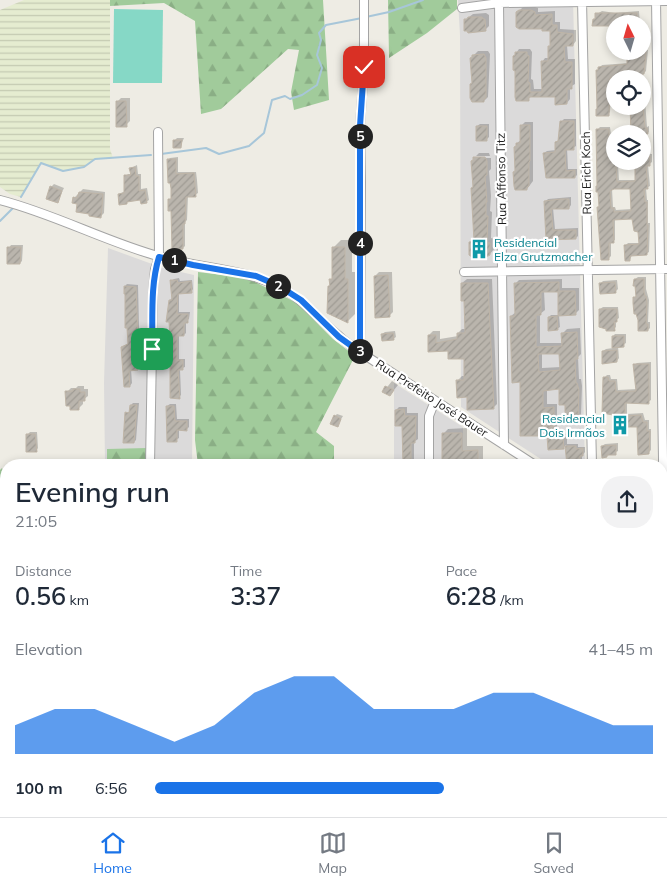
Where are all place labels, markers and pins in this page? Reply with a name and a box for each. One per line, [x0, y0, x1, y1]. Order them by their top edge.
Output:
pin [343, 46, 385, 88]
pin: 5 [348, 124, 372, 148]
pin: 4 [348, 230, 372, 256]
place label: Residencial Elza Grutzmacher [494, 235, 593, 264]
building icon: Residencial Elza Grutzmacher [468, 238, 490, 260]
pin: 1 [162, 248, 186, 272]
pin: 2 [266, 274, 290, 298]
pin [131, 328, 173, 370]
pin: 3 [348, 338, 372, 364]
place label: Residencial Dois Irmãos [539, 411, 605, 440]
building icon: Residencial Dois Irmãos [609, 414, 631, 436]

